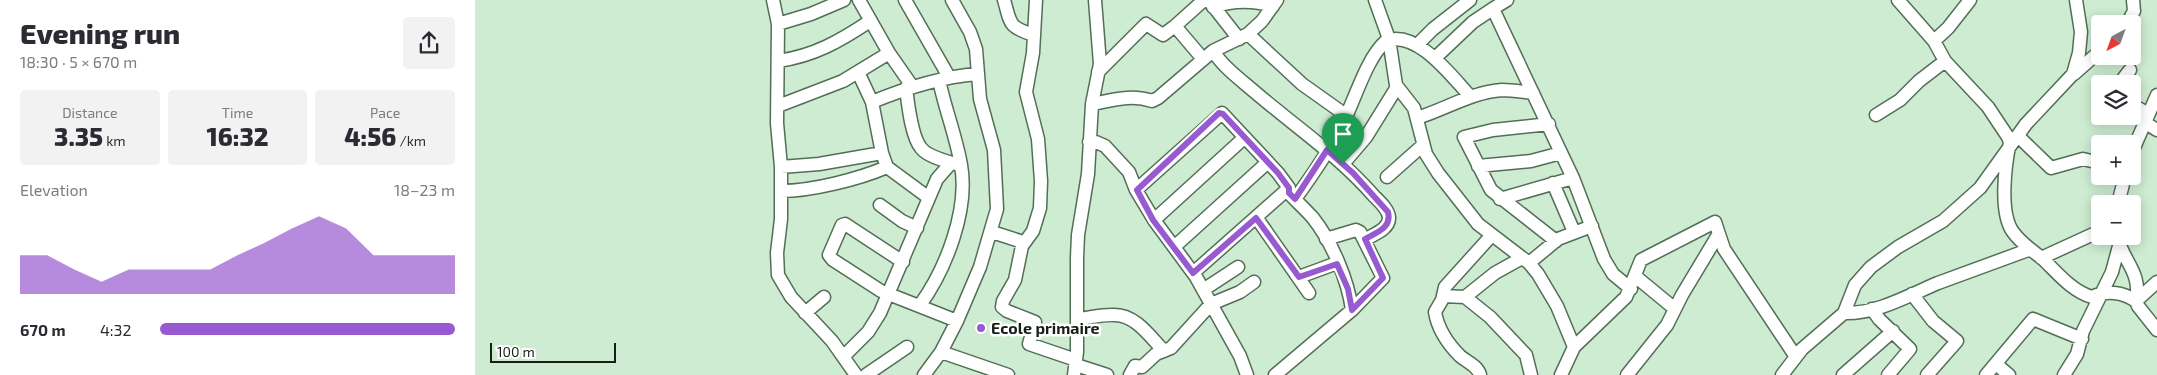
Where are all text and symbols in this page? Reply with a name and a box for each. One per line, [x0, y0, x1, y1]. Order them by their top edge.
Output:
north arrow [2091, 15, 2141, 65]
map controls [2091, 15, 2141, 245]
text: Evening run [20, 16, 180, 50]
button: share [403, 17, 455, 69]
text: 18:30 · 5 × 670 m [20, 52, 137, 71]
button: layers [2091, 75, 2141, 125]
text: Distance [62, 104, 117, 121]
text: Time [222, 104, 253, 121]
text: Pace [370, 104, 400, 121]
pin [1322, 113, 1364, 164]
icon: arrive [1329, 120, 1357, 148]
text: 3.35 [54, 121, 103, 151]
text: 16:32 [206, 121, 269, 151]
text: 4:56 [344, 121, 396, 151]
text: km [103, 132, 126, 149]
text: /km [396, 132, 426, 149]
button: + [2091, 135, 2141, 185]
text: Elevation [20, 180, 88, 199]
text: 18–23 m [394, 180, 455, 199]
button: − [2091, 195, 2141, 245]
place label: Ecole primaire [991, 318, 1100, 337]
text: 670 m [20, 320, 66, 339]
text: 4:32 [100, 320, 132, 339]
marker: Ecole primaire [975, 322, 987, 334]
scale bar [490, 340, 616, 363]
text: 100 m [497, 343, 535, 360]

